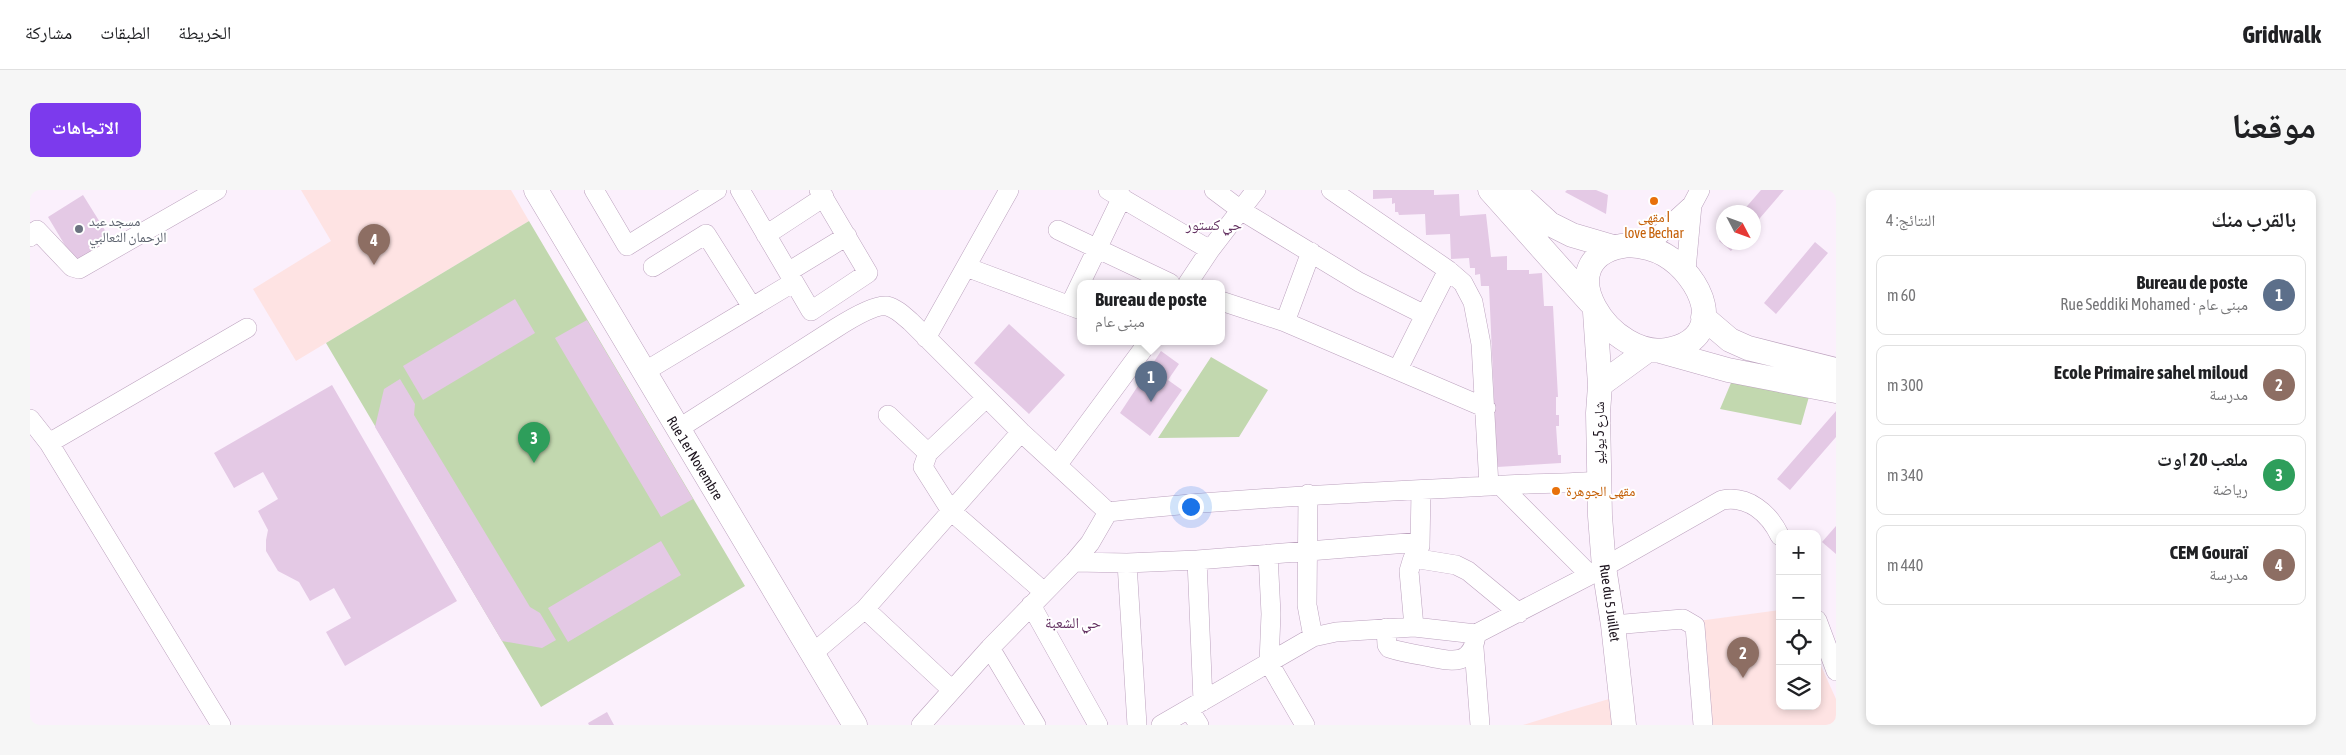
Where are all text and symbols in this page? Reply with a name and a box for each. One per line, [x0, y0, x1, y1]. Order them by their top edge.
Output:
text: Gridwalk [2242, 21, 2321, 48]
text: مشاركة [25, 22, 72, 43]
text: الطبقات [100, 22, 150, 43]
text: الخريطة [178, 22, 231, 43]
button: الاتجاهات [30, 103, 141, 157]
text: موقعنا [2231, 105, 2316, 145]
marker: مقهى I love Bechar [1648, 195, 1660, 207]
north arrow [1716, 205, 1761, 250]
text: بالقرب منك [2211, 207, 2296, 231]
place label: مقهى I love Bechar [1624, 209, 1685, 241]
text: النتائج: 4 [1886, 211, 1935, 229]
place label: مسجد عبد الرحمان الثعالبي [89, 213, 167, 249]
district label: حي كستور [1185, 216, 1243, 236]
marker: مسجد عبد الرحمان الثعالبي [73, 223, 85, 235]
pin: 4 [358, 224, 390, 265]
text: Bureau de poste [2136, 271, 2248, 293]
popup [1077, 280, 1225, 345]
text: 60 m [1887, 286, 1916, 304]
text: 1 [2275, 286, 2283, 304]
text: Bureau de poste [1095, 288, 1207, 310]
text: مبنى عام · Rue Seddiki Mohamed [2060, 295, 2248, 313]
text: مبنى عام [1095, 312, 1145, 330]
pin: 1 [1135, 361, 1167, 402]
text: Ecole Primaire sahel miloud [2054, 361, 2248, 383]
text: 300 m [1887, 376, 1923, 394]
text: 2 [2275, 376, 2283, 394]
text: مدرسة [2209, 385, 2248, 403]
street label: شارع 5 يوليو [1591, 402, 1609, 464]
street label: Rue 1er Novembre [664, 413, 726, 503]
pin: 3 [518, 422, 550, 463]
text: ملعب 20 اوت [2157, 448, 2248, 470]
text: 340 m [1887, 466, 1923, 484]
text: 3 [2275, 466, 2283, 484]
text: رياضة [2212, 480, 2248, 498]
place label: مقهى الجوهرة [1566, 483, 1635, 500]
marker: مقهى الجوهرة [1550, 485, 1562, 497]
your location [1178, 494, 1204, 520]
map controls [1776, 530, 1821, 710]
button: + [1776, 530, 1821, 575]
text: CEM Gouraï [2169, 541, 2248, 563]
text: 440 m [1887, 556, 1923, 574]
text: 4 [2275, 556, 2283, 574]
street label: Rue du 5 Juillet [1597, 563, 1623, 643]
text: مدرسة [2209, 565, 2248, 583]
button: − [1776, 575, 1821, 620]
district label: حي الشعبة [1045, 614, 1101, 634]
button: locate [1776, 620, 1821, 665]
pin: 2 [1727, 637, 1759, 678]
button: layers [1776, 665, 1821, 710]

